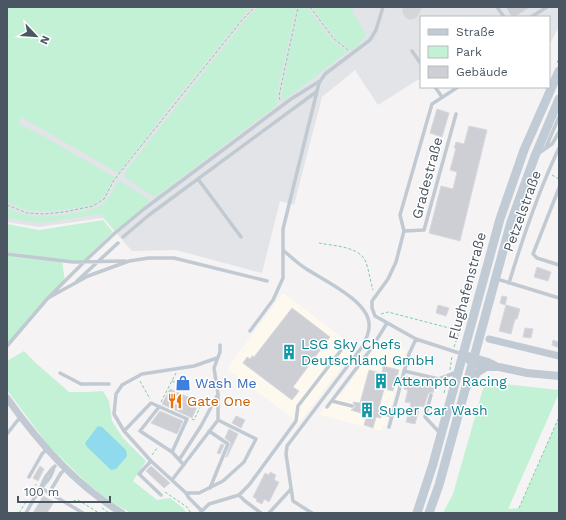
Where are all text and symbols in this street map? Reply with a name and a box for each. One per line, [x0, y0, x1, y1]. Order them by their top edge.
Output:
north arrow [16, 16, 56, 56]
legend [420, 16, 550, 88]
text: Straße [456, 25, 495, 39]
text: N [37, 34, 52, 46]
text: Park [456, 45, 482, 59]
text: Gebäude [456, 65, 508, 79]
street label: Gradestraße [408, 135, 446, 221]
street label: Petzelstraße [500, 168, 544, 254]
street label: Flughafenstraße [445, 230, 489, 342]
place label: LSG Sky Chefs Deutschland GmbH [301, 336, 434, 368]
building icon: LSG Sky Chefs Deutschland GmbH [280, 343, 298, 361]
building icon: Attempto Racing [372, 372, 390, 390]
place label: Attempto Racing [393, 373, 507, 389]
shop icon: Wash Me [174, 374, 192, 392]
place label: Wash Me [195, 375, 257, 391]
restaurant icon: Gate One [166, 392, 184, 410]
place label: Gate One [187, 393, 251, 409]
building icon: Super Car Wash [358, 401, 376, 419]
place label: Super Car Wash [379, 402, 488, 418]
scale bar [18, 478, 110, 504]
text: 100 m [24, 485, 59, 499]

